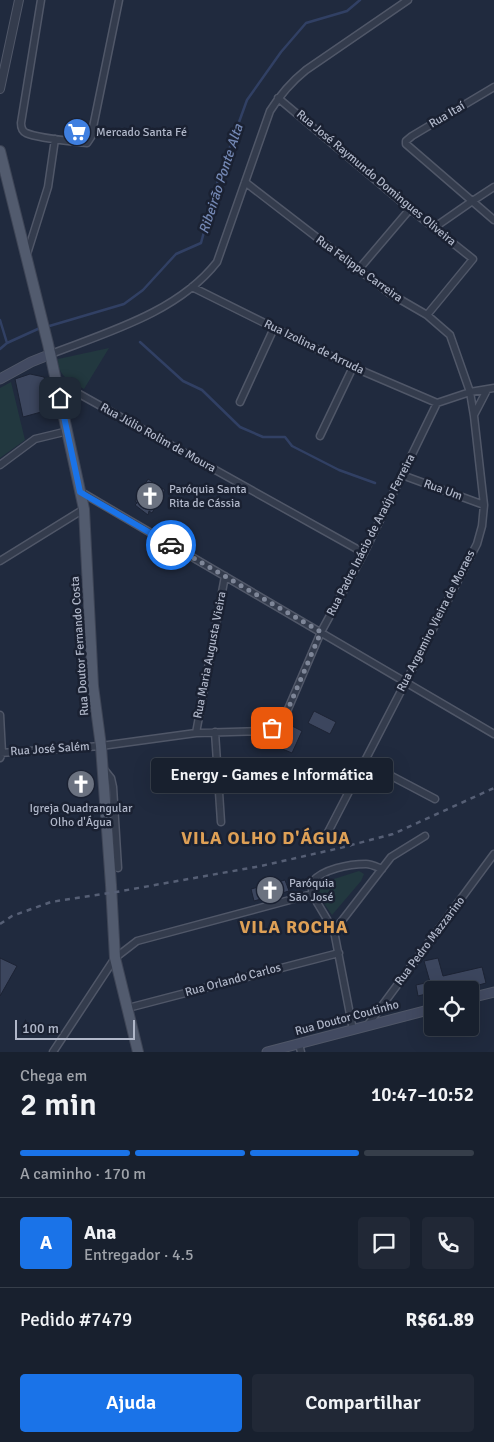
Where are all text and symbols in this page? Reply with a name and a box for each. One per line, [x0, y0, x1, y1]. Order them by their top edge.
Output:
street label: Rua Itaí [426, 98, 468, 132]
street label: Rua José Raymundo Domingues Oliveira [293, 107, 459, 249]
supermarket icon: Mercado Santa Fé [62, 117, 92, 147]
water label: Ribeirão Ponte Alta [195, 121, 247, 236]
place label: Mercado Santa Fé [96, 125, 187, 140]
street label: Rua Felippe Carreira [313, 232, 405, 306]
street label: Rua Izolina de Arruda [262, 316, 366, 378]
pin [39, 377, 81, 419]
icon: home [46, 384, 74, 412]
street label: Rua Júlio Rolim de Moura [98, 400, 218, 476]
street label: Rua Padre Inácio de Araújo Ferreira [324, 452, 418, 618]
street label: Rua Um [422, 476, 464, 504]
church icon: Paróquia Santa Rita de Cássia [135, 481, 165, 511]
place label: Paróquia Santa Rita de Cássia [169, 482, 246, 511]
courier [146, 520, 196, 570]
icon: car [157, 531, 185, 559]
street label: Rua Argemiro Vieira de Moraes [394, 548, 478, 694]
street label: Rua Doutor Fernando Costa [68, 576, 92, 716]
street label: Rua Maria Augusta Vieira [190, 590, 230, 720]
pin [251, 707, 293, 749]
icon: bag [258, 714, 286, 742]
street label: Rua José Salém [10, 739, 90, 759]
callout: Energy - Games e Informática [151, 758, 393, 793]
text: Energy - Games e Informática [171, 765, 373, 785]
church icon: Igreja Quadrangular Olho d'Água [66, 769, 96, 799]
place label: Igreja Quadrangular Olho d'Água [30, 801, 133, 830]
district label: VILA OLHO D'ÁGUA [181, 827, 351, 849]
church icon: Paróquia São José [255, 875, 285, 905]
place label: Paróquia São José [289, 876, 334, 905]
street label: Rua Pedro Mazzarino [392, 894, 468, 988]
district label: VILA ROCHA [239, 916, 349, 938]
street label: Rua Orlando Carlos [183, 960, 283, 1000]
map controls [424, 981, 479, 1036]
button: locate [424, 981, 479, 1036]
street label: Rua Doutor Coutinho [293, 997, 401, 1039]
scale bar [15, 1017, 135, 1040]
text: 100 m [22, 1020, 59, 1037]
text: Chega em [20, 1066, 87, 1086]
text: 10:47–10:52 [371, 1083, 474, 1107]
text: 2 min [20, 1085, 97, 1124]
text: A caminho · 170 m [20, 1164, 146, 1184]
button: chat [358, 1217, 410, 1269]
button: phone [422, 1217, 474, 1269]
text: Ana [84, 1221, 116, 1245]
text: A [40, 1231, 52, 1255]
text: Entregador · 4.5 [84, 1245, 194, 1265]
text: Pedido #7479 [20, 1308, 132, 1332]
text: R$61.89 [406, 1308, 474, 1332]
button: Ajuda [20, 1374, 242, 1432]
button: Compartilhar [252, 1374, 474, 1432]

